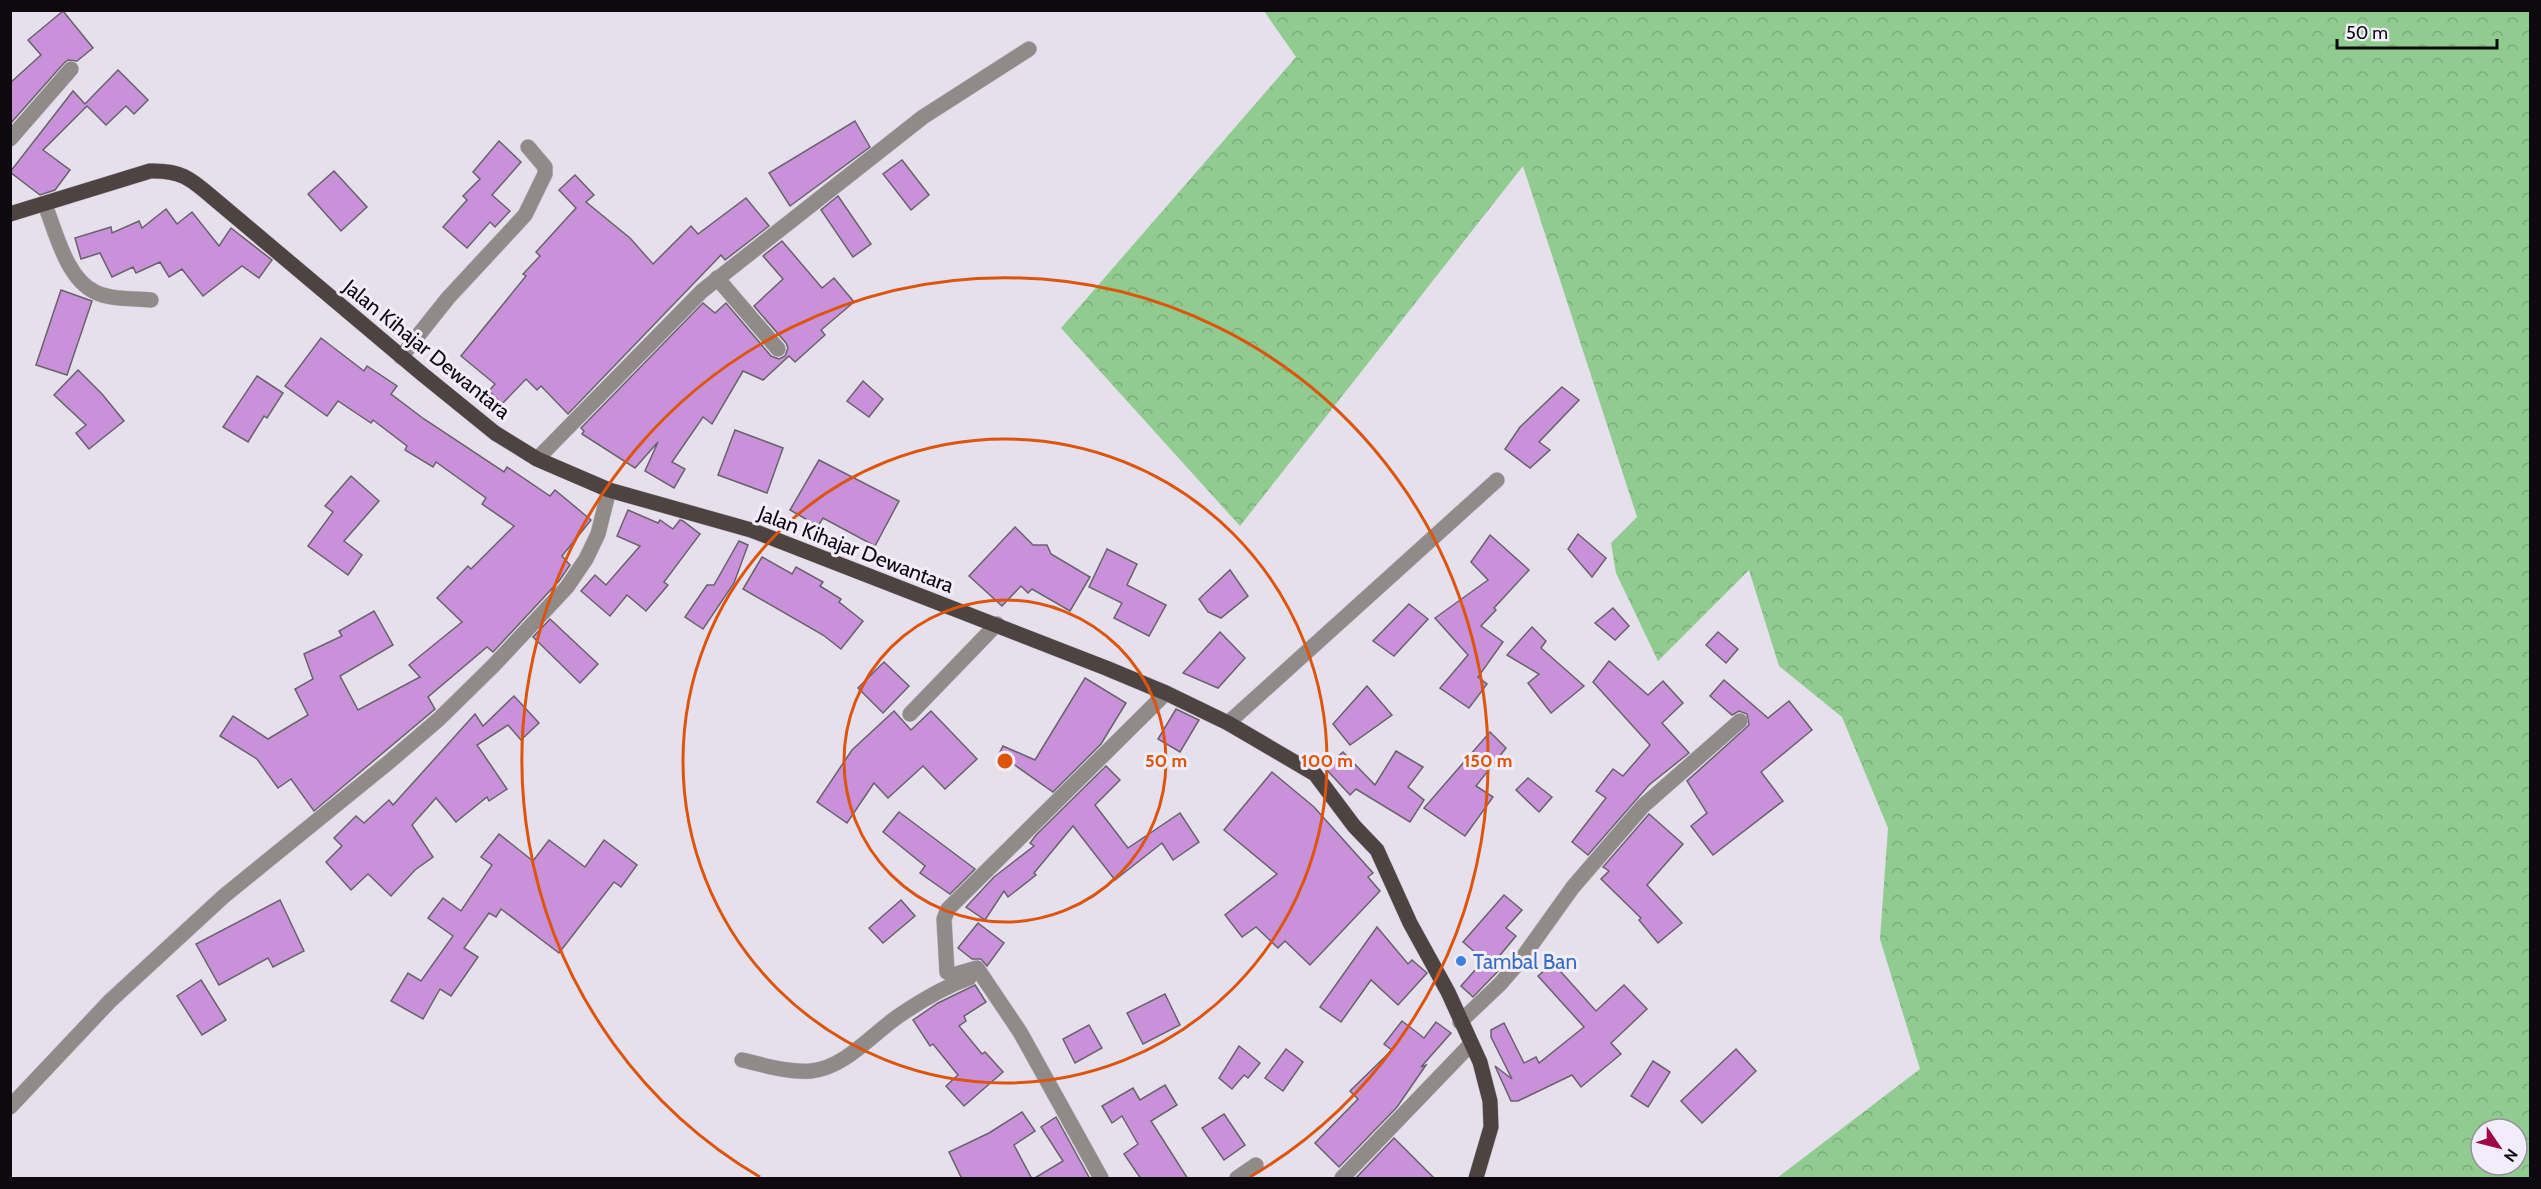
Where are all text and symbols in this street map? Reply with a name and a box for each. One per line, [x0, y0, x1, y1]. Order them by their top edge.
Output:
scale bar [2337, 12, 2498, 50]
text: 50 m [2346, 22, 2388, 44]
street label: Jalan Kihajar Dewantara [337, 273, 515, 425]
street label: Jalan Kihajar Dewantara [753, 500, 957, 599]
text: 50 m [1145, 750, 1187, 772]
text: 100 m [1301, 750, 1353, 772]
text: 150 m [1464, 750, 1512, 772]
centre of rings [995, 751, 1015, 771]
place label: Tambal Ban [1473, 949, 1577, 974]
marker: Tambal Ban [1454, 954, 1468, 968]
north arrow [2469, 1117, 2529, 1177]
text: N [2500, 1145, 2522, 1165]

